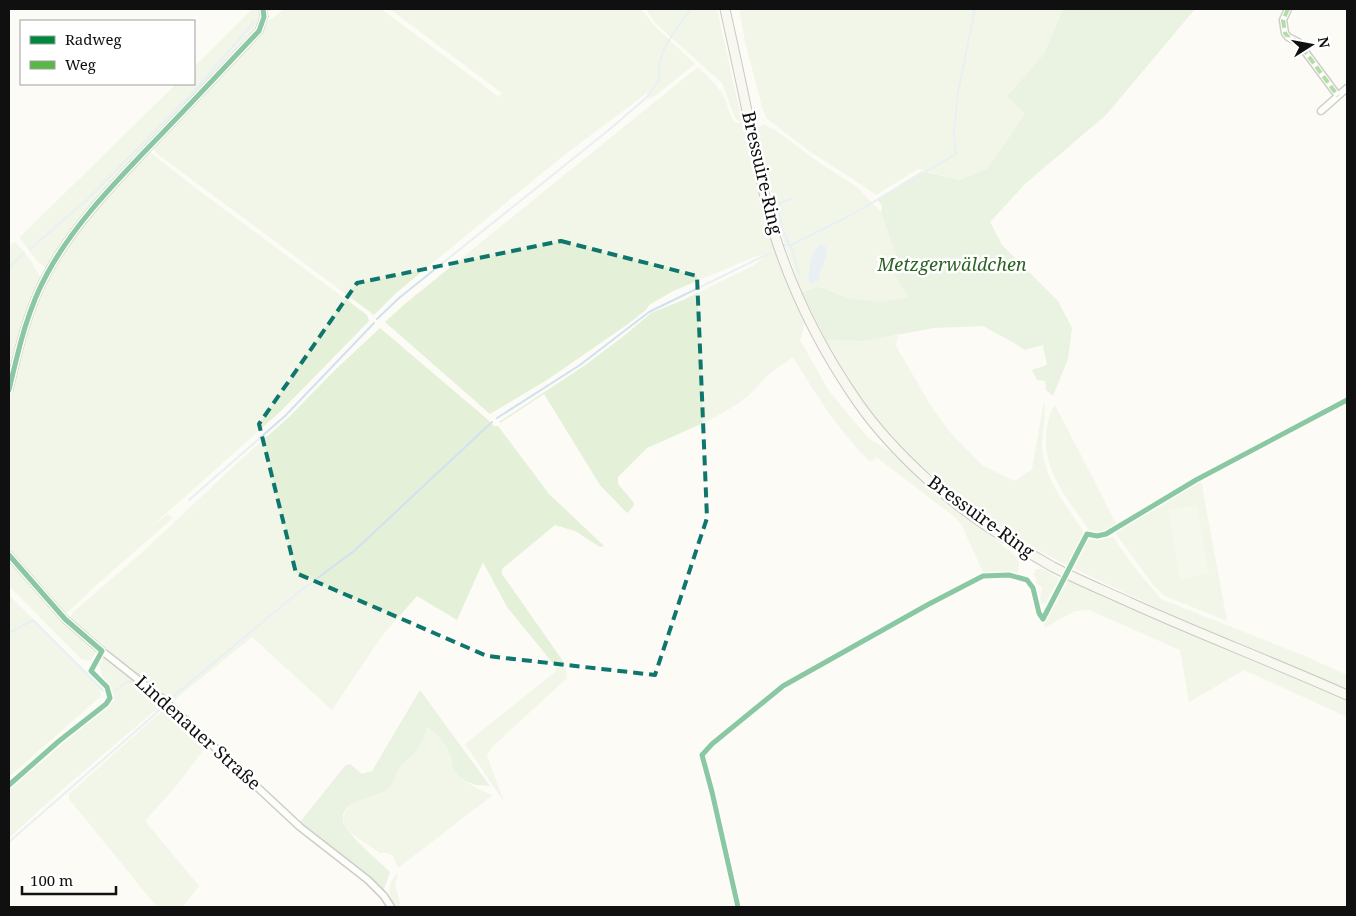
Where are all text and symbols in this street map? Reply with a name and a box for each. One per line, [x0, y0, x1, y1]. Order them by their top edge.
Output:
legend [20, 20, 195, 85]
north arrow [1286, 20, 1336, 70]
text: Radweg [65, 29, 122, 49]
text: N [1314, 35, 1335, 50]
text: Weg [65, 54, 96, 74]
street label: Bressuire-Ring [737, 109, 789, 237]
park label: Metzgerwäldchen [876, 252, 1027, 276]
street label: Bressuire-Ring [924, 469, 1040, 563]
street label: Lindenauer Straße [131, 670, 266, 795]
scale bar [22, 864, 116, 896]
text: 100 m [30, 870, 73, 890]

